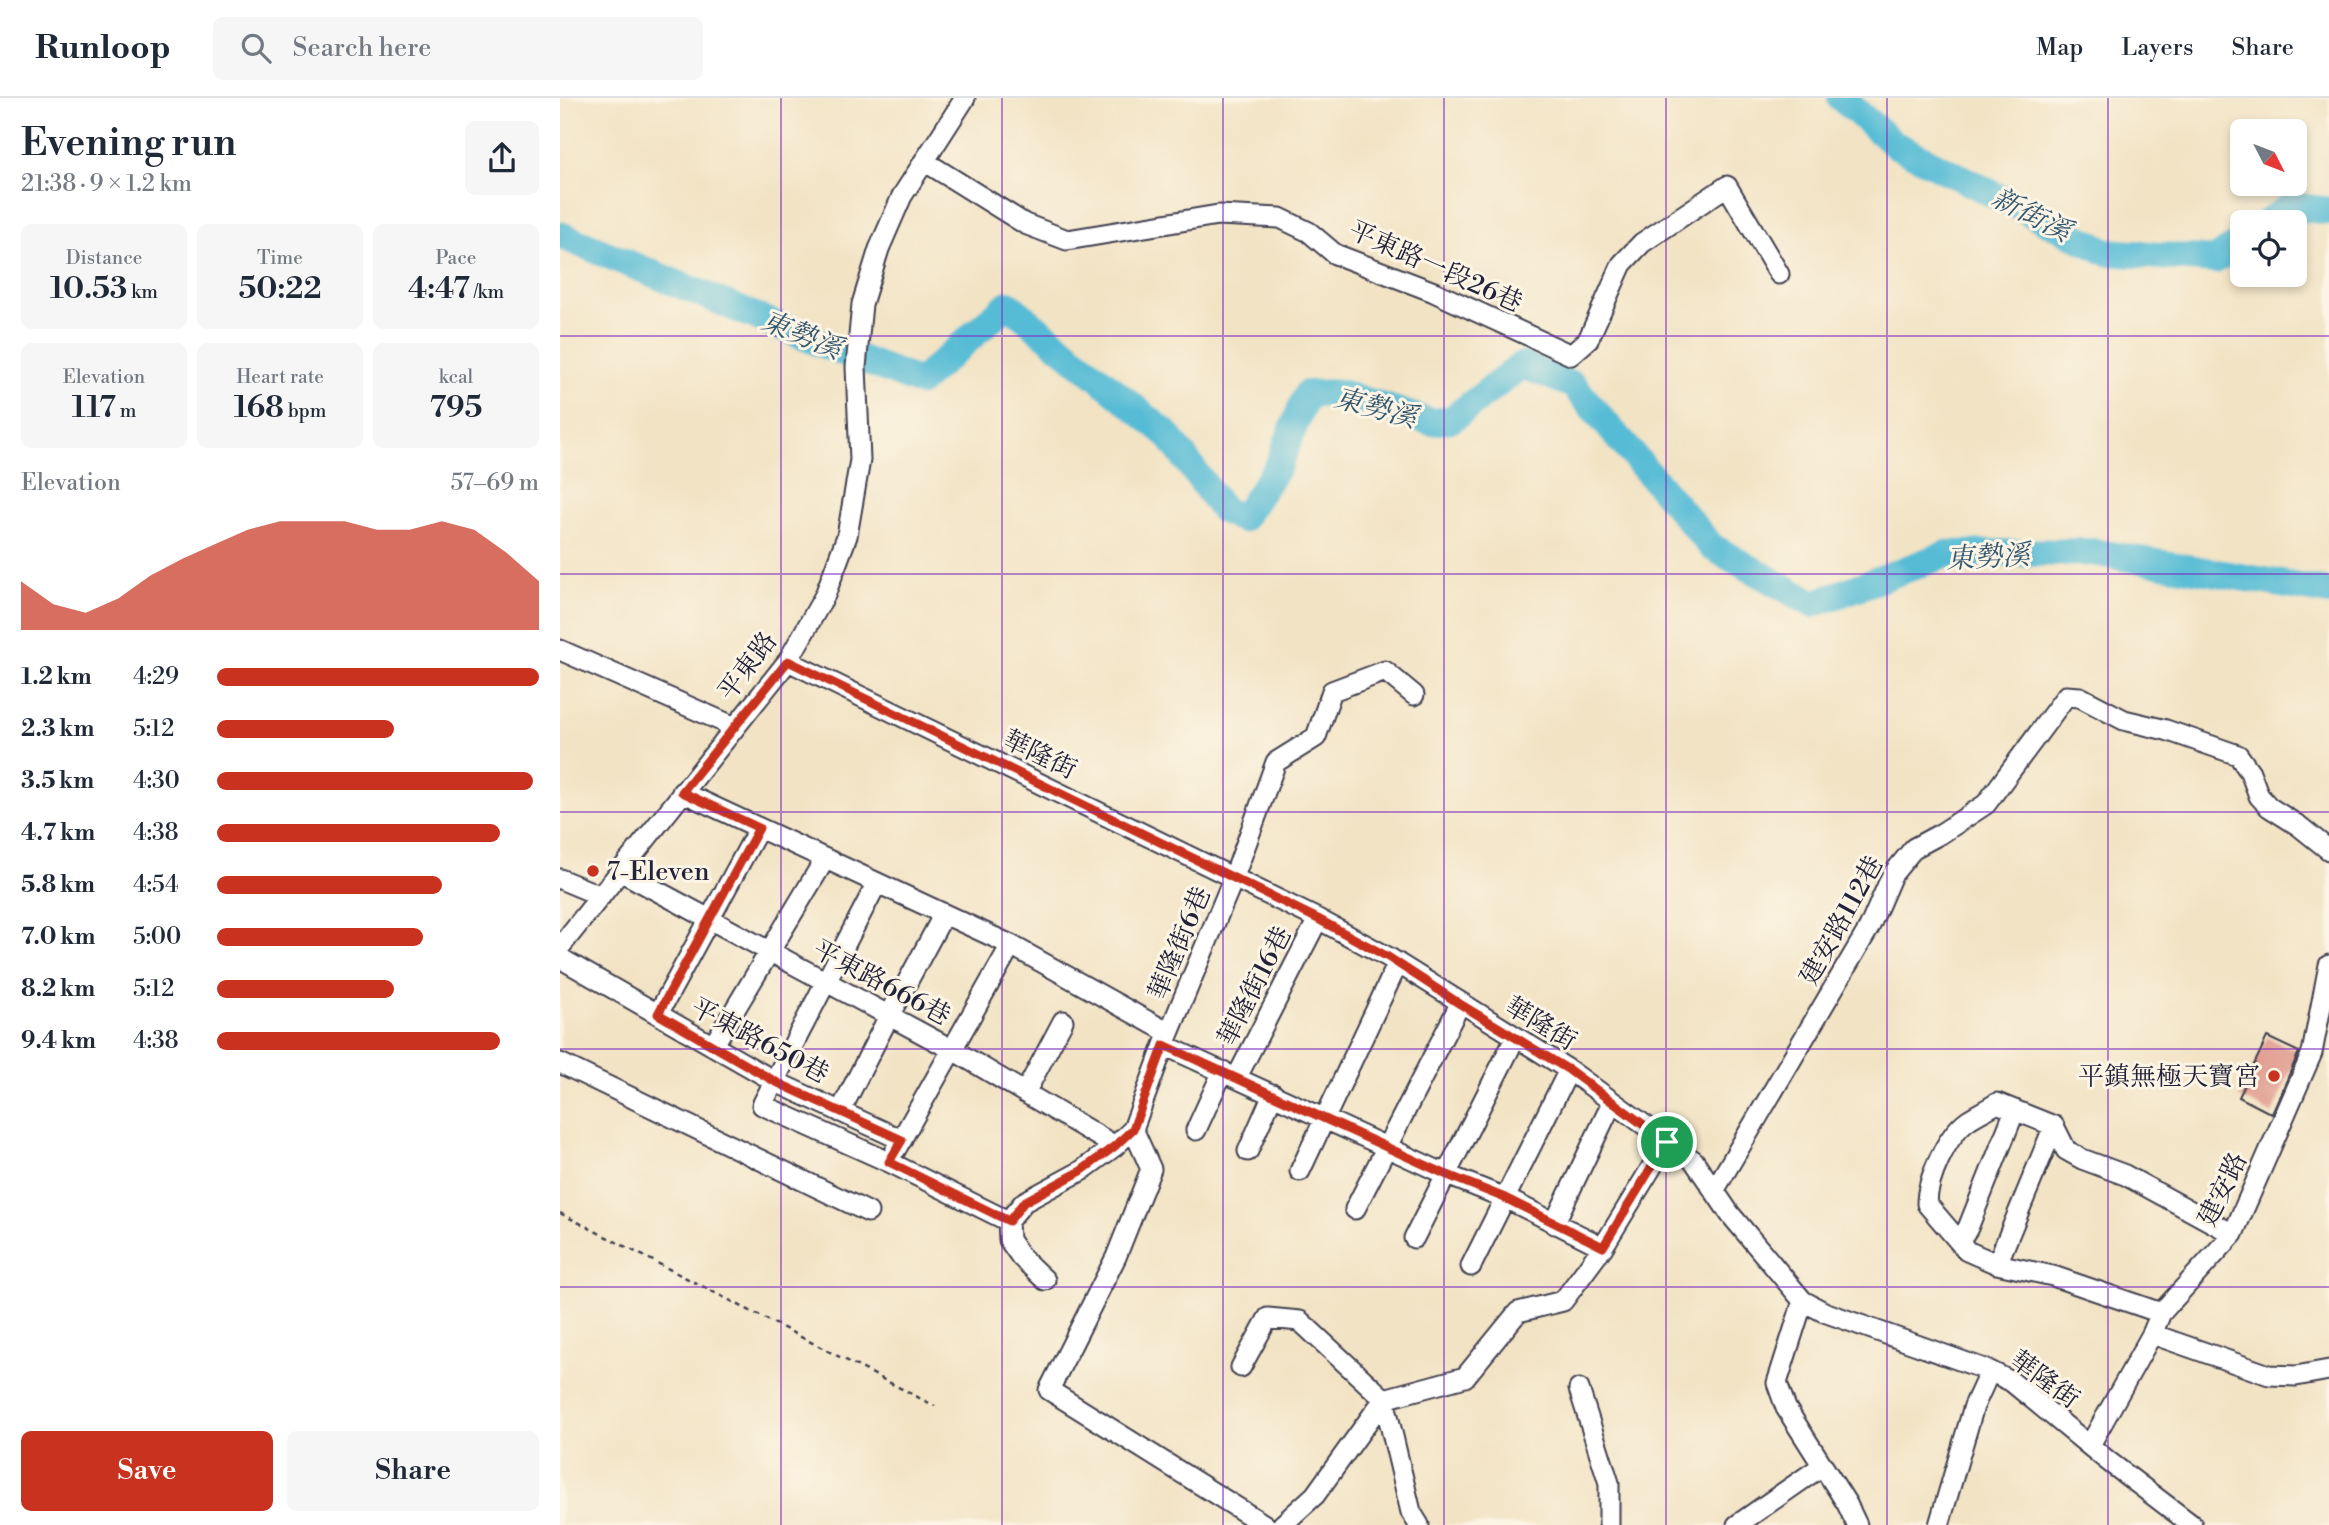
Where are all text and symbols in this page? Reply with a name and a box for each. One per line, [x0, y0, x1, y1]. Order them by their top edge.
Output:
search box [213, 17, 703, 80]
text: Runloop [35, 28, 171, 69]
icon: search [237, 29, 275, 67]
text: Search here [293, 32, 431, 64]
text: Map [2036, 33, 2083, 63]
text: Layers [2121, 33, 2193, 63]
text: Share [2231, 33, 2294, 63]
north arrow [2230, 119, 2306, 196]
map controls [2230, 119, 2307, 287]
text: Evening run [21, 120, 236, 167]
button: share [465, 121, 539, 195]
text: 21:38 · 9 × 1.2 km [21, 170, 192, 198]
water label: 新街溪 [1986, 181, 2079, 251]
button: locate [2230, 210, 2307, 287]
street label: 平東路一段26巷 [1344, 214, 1527, 319]
text: Distance [66, 246, 142, 270]
text: Time [257, 246, 303, 270]
text: Pace [436, 246, 476, 270]
text: 10.53 [50, 270, 127, 308]
text: 50:22 [238, 270, 322, 308]
text: 4:47 [408, 270, 470, 308]
text: km [127, 280, 158, 304]
text: /km [470, 280, 504, 304]
water label: 東勢溪 [756, 303, 850, 368]
text: Elevation [63, 365, 145, 389]
text: Heart rate [236, 365, 324, 389]
text: kcal [439, 365, 473, 389]
water label: 東勢溪 [1331, 381, 1424, 437]
text: 117 [72, 389, 116, 427]
text: 168 [234, 389, 284, 427]
text: 795 [430, 389, 482, 427]
text: m [116, 399, 136, 423]
text: bpm [284, 399, 326, 423]
text: Elevation [21, 469, 121, 497]
text: 57–69 m [450, 469, 539, 497]
water label: 東勢溪 [1945, 538, 2034, 577]
street label: 平東路 [712, 626, 784, 707]
text: 1.2 km [21, 663, 92, 691]
text: 4:29 [133, 663, 179, 691]
text: 2.3 km [21, 715, 94, 743]
text: 5:12 [133, 715, 174, 743]
street label: 華隆街 [997, 723, 1082, 786]
text: 3.5 km [21, 767, 94, 795]
text: 4:30 [133, 767, 180, 795]
text: 4.7 km [21, 819, 95, 847]
text: 4:38 [133, 819, 179, 847]
street label: 建安路112巷 [1793, 850, 1890, 991]
place label: 7-Eleven [607, 856, 709, 888]
marker: 7-Eleven [585, 863, 601, 879]
text: 5.8 km [21, 871, 95, 899]
text: 4:54 [133, 871, 179, 899]
street label: 華隆街6巷 [1142, 882, 1218, 1005]
street label: 華隆街16巷 [1211, 921, 1299, 1052]
text: 7.0 km [21, 923, 95, 951]
text: 5:00 [133, 923, 181, 951]
street label: 平東路666巷 [807, 933, 956, 1033]
text: 8.2 km [21, 975, 95, 1003]
text: 5:12 [133, 975, 174, 1003]
street label: 華隆街 [1499, 990, 1582, 1058]
street label: 平東路650巷 [685, 991, 834, 1091]
text: 9.4 km [21, 1027, 96, 1055]
text: 4:38 [133, 1027, 179, 1055]
place label: 平鎮無極天寶宮 [2078, 1061, 2260, 1093]
marker: 平鎮無極天寶宮 [2266, 1068, 2282, 1084]
pin [1637, 1112, 1697, 1172]
icon: arrive [1648, 1123, 1686, 1161]
street label: 建安路 [2191, 1147, 2254, 1232]
street label: 華隆街 [2003, 1344, 2085, 1416]
button: Save [21, 1431, 273, 1511]
button: Share [287, 1431, 539, 1511]

